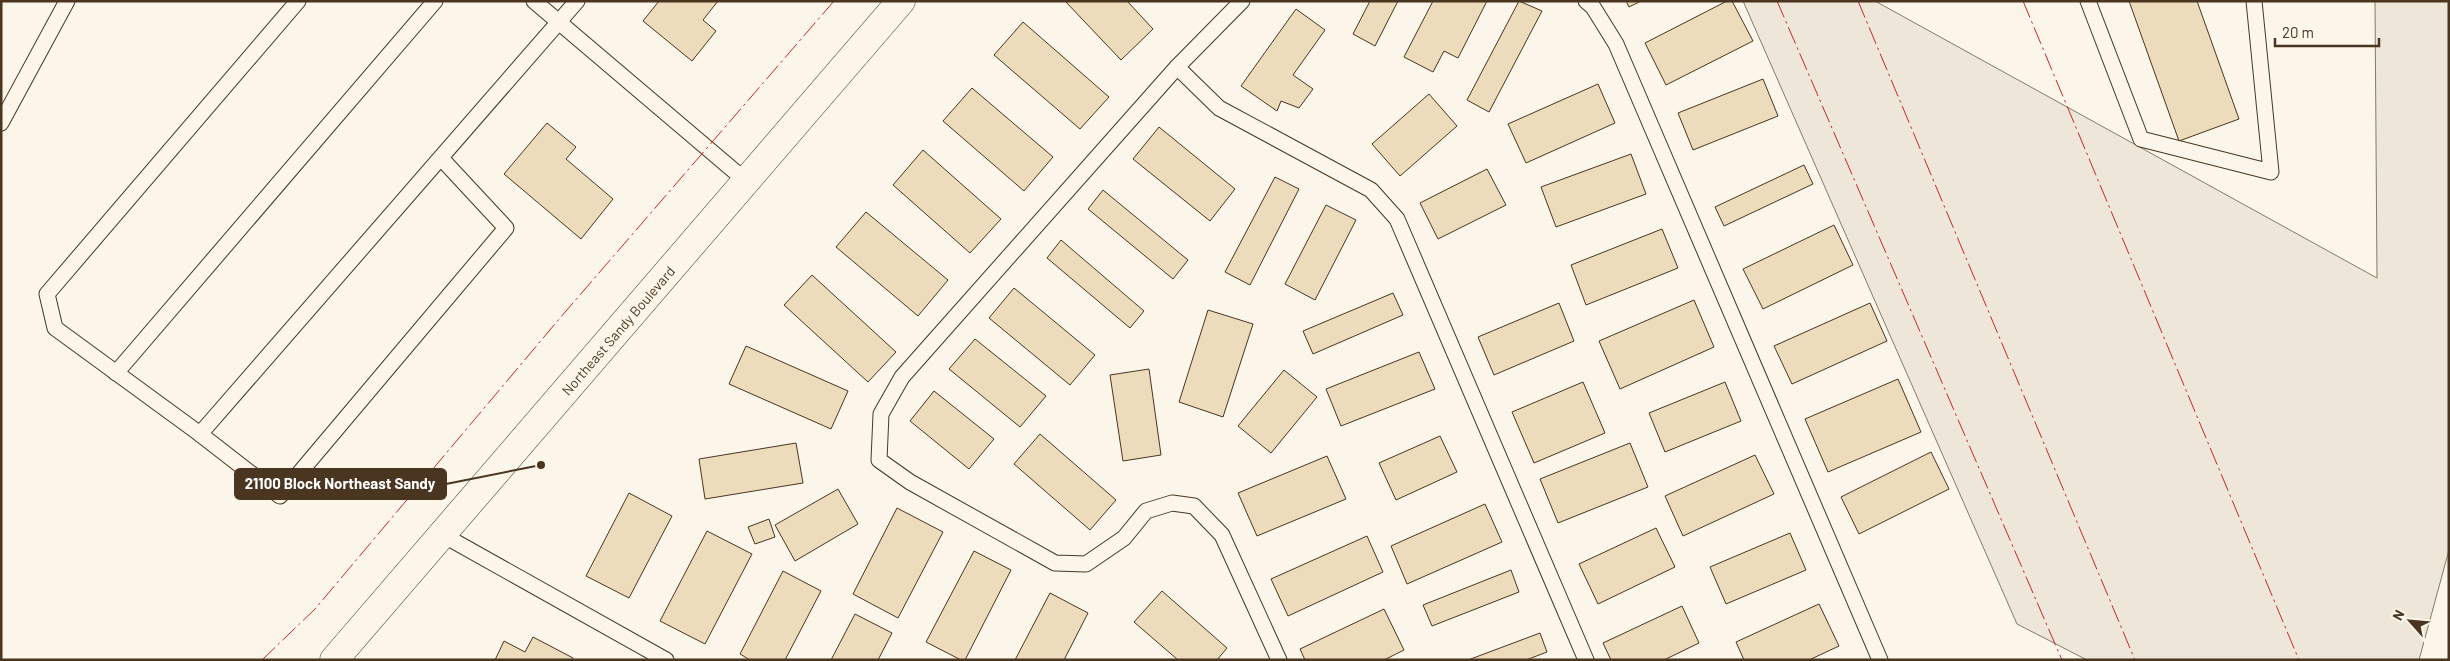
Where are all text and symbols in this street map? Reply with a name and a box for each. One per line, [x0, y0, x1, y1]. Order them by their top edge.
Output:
scale bar [2275, 15, 2379, 47]
text: 20 m [2282, 23, 2314, 41]
street label: Northeast Sandy Boulevard [558, 262, 678, 398]
callout: 21100 Block Northeast Sandy [235, 469, 446, 499]
text: 21100 Block Northeast Sandy [245, 474, 436, 492]
north arrow [2385, 596, 2435, 646]
text: N [2388, 607, 2408, 623]

